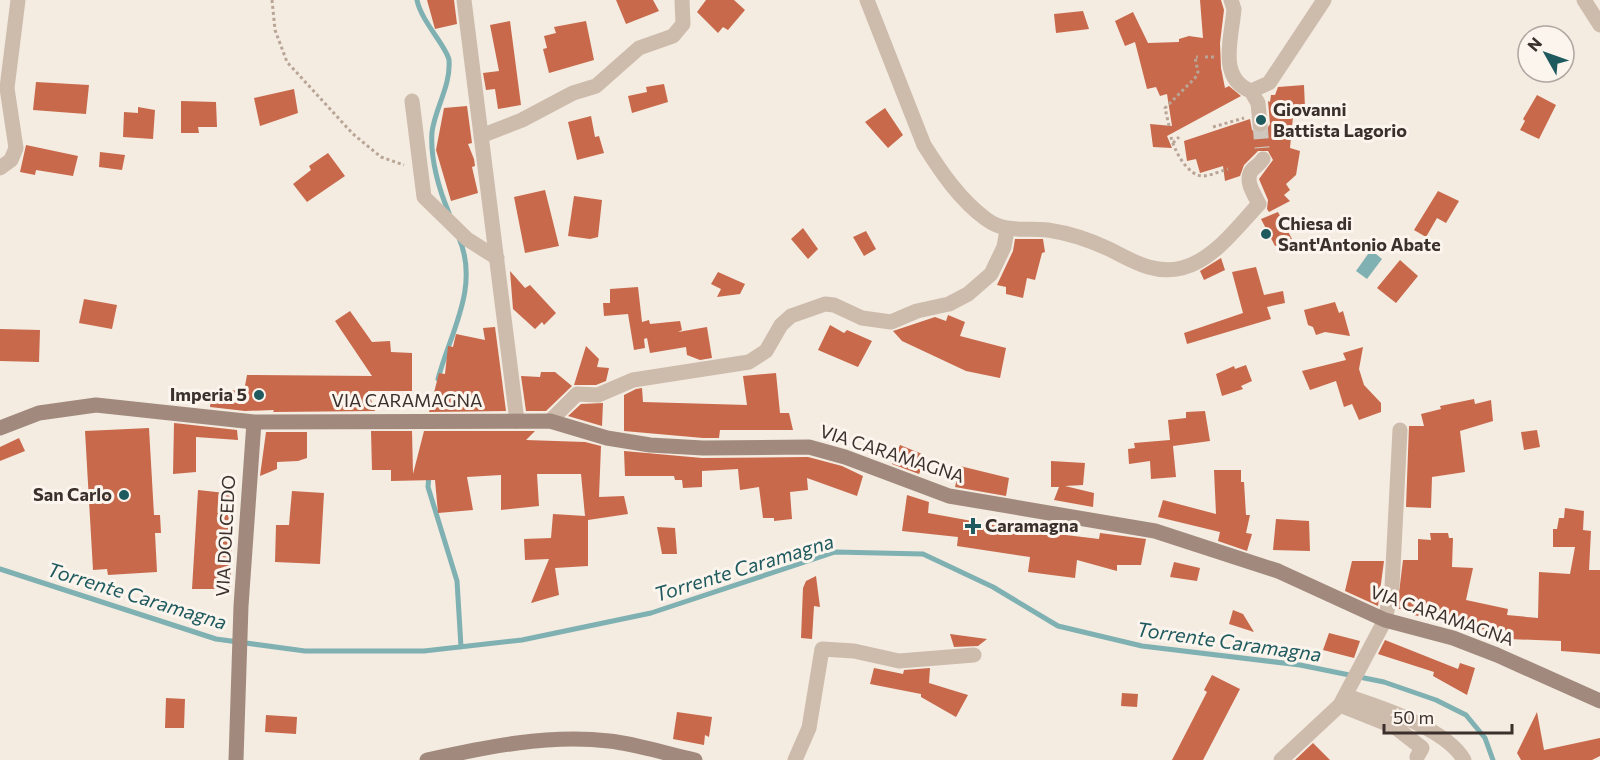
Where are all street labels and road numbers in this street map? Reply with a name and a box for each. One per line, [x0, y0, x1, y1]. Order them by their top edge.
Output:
street label: VIA CARAMAGNA [332, 389, 482, 411]
street label: VIA CARAMAGNA [817, 419, 967, 487]
street label: VIA DOLCEDO [211, 474, 239, 598]
street label: VIA CARAMAGNA [1367, 580, 1517, 650]

